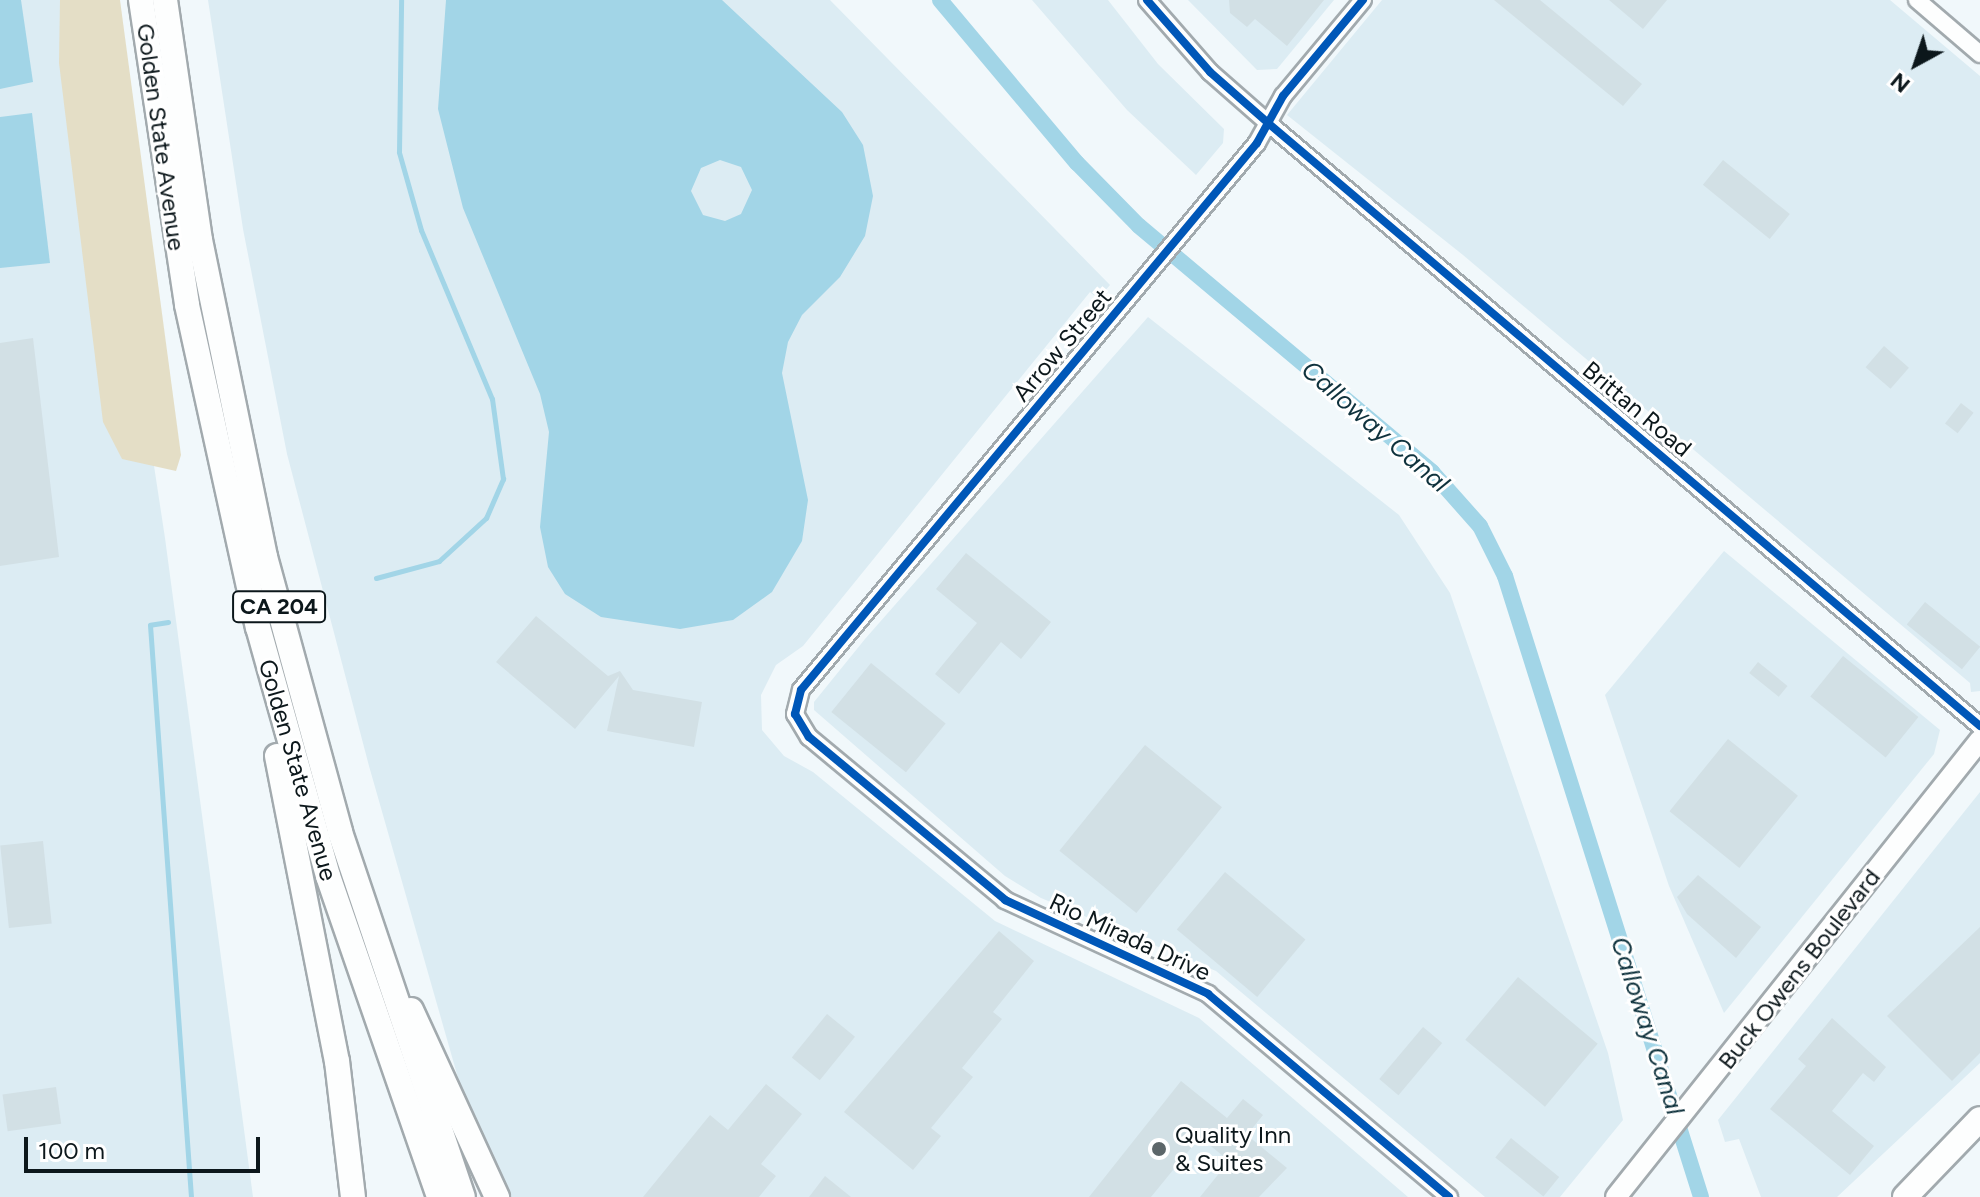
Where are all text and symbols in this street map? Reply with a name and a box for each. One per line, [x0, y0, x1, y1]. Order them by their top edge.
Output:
street label: Golden State Avenue [131, 22, 191, 252]
north arrow [1876, 24, 1956, 104]
text: N [1885, 67, 1915, 99]
street label: Arrow Street [1007, 283, 1117, 407]
water label: Calloway Canal [1295, 354, 1455, 500]
street label: Brittan Road [1577, 355, 1697, 463]
road number: CA 204 [231, 589, 327, 625]
street label: Golden State Avenue [253, 656, 343, 884]
street label: Buck Owens Boulevard [1712, 863, 1886, 1075]
street label: Rio Mirada Drive [1045, 887, 1215, 987]
water label: Calloway Canal [1604, 933, 1690, 1119]
scale bar [28, 1121, 264, 1171]
place label: Quality Inn & Suites [1175, 1121, 1291, 1177]
text: 100 m [38, 1136, 105, 1165]
marker: Quality Inn & Suites [1150, 1140, 1168, 1158]

